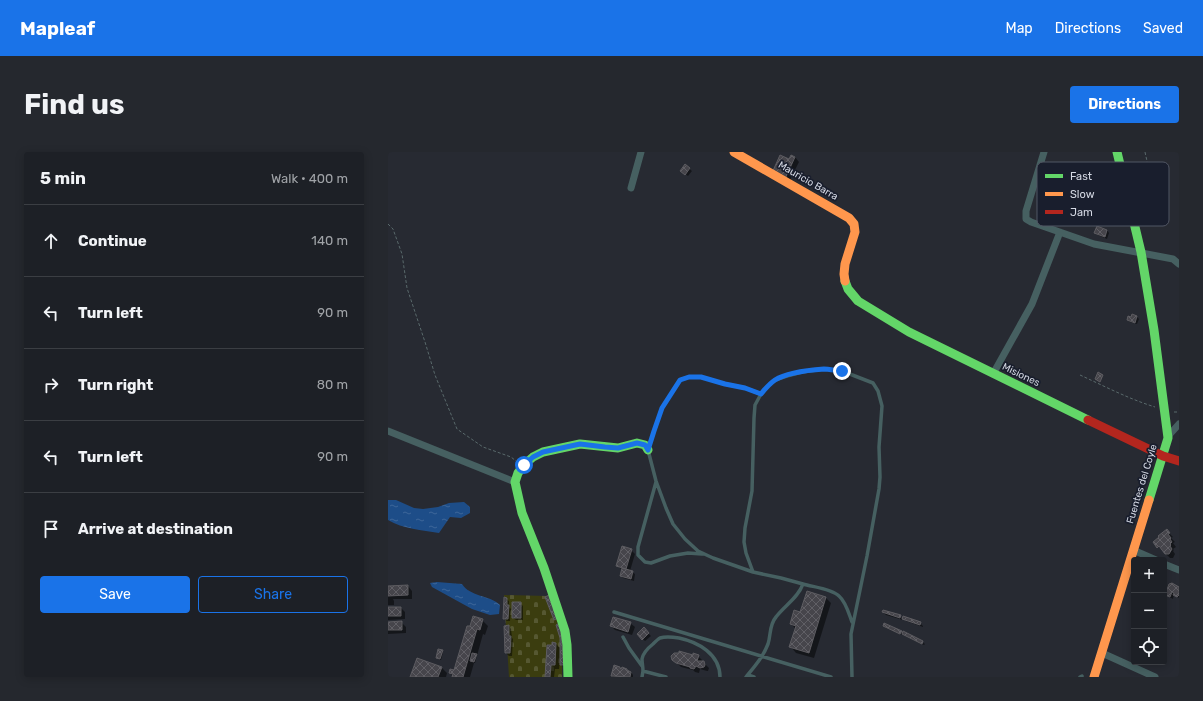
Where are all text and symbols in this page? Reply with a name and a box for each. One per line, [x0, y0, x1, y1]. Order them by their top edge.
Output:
text: Mapleaf [20, 17, 95, 40]
text: Map [1006, 20, 1033, 37]
text: Directions [1055, 20, 1121, 37]
text: Saved [1143, 20, 1183, 37]
button: Directions [1070, 86, 1179, 123]
text: Find us [24, 88, 124, 121]
street label: Mauricio Barra [776, 159, 840, 203]
legend [1037, 162, 1169, 226]
text: 5 min [40, 168, 86, 188]
text: Fast [1070, 170, 1093, 183]
text: Walk · 400 m [271, 171, 348, 186]
text: Slow [1070, 188, 1095, 201]
text: Jam [1070, 206, 1093, 219]
icon: ahead [40, 230, 62, 252]
text: Continue [78, 232, 147, 250]
text: 140 m [311, 233, 348, 248]
icon: left [40, 302, 62, 324]
text: Turn left [78, 304, 143, 322]
text: 90 m [317, 305, 348, 320]
street label: Misiones [1000, 361, 1042, 389]
route end [833, 362, 851, 380]
icon: right [40, 374, 62, 396]
text: Turn right [78, 376, 153, 394]
text: 80 m [317, 377, 348, 392]
street label: Fuentes del Coyle [1124, 442, 1160, 525]
icon: left [40, 446, 62, 468]
text: Turn left [78, 448, 143, 466]
text: 90 m [317, 449, 348, 464]
route start [515, 456, 533, 474]
icon: arrive [40, 518, 62, 540]
text: Arrive at destination [78, 520, 233, 538]
map controls [1131, 557, 1167, 665]
button: + [1131, 557, 1167, 593]
button: Save [40, 576, 190, 613]
button: Share [198, 576, 348, 613]
button: − [1131, 593, 1167, 629]
button: locate [1131, 629, 1167, 665]

